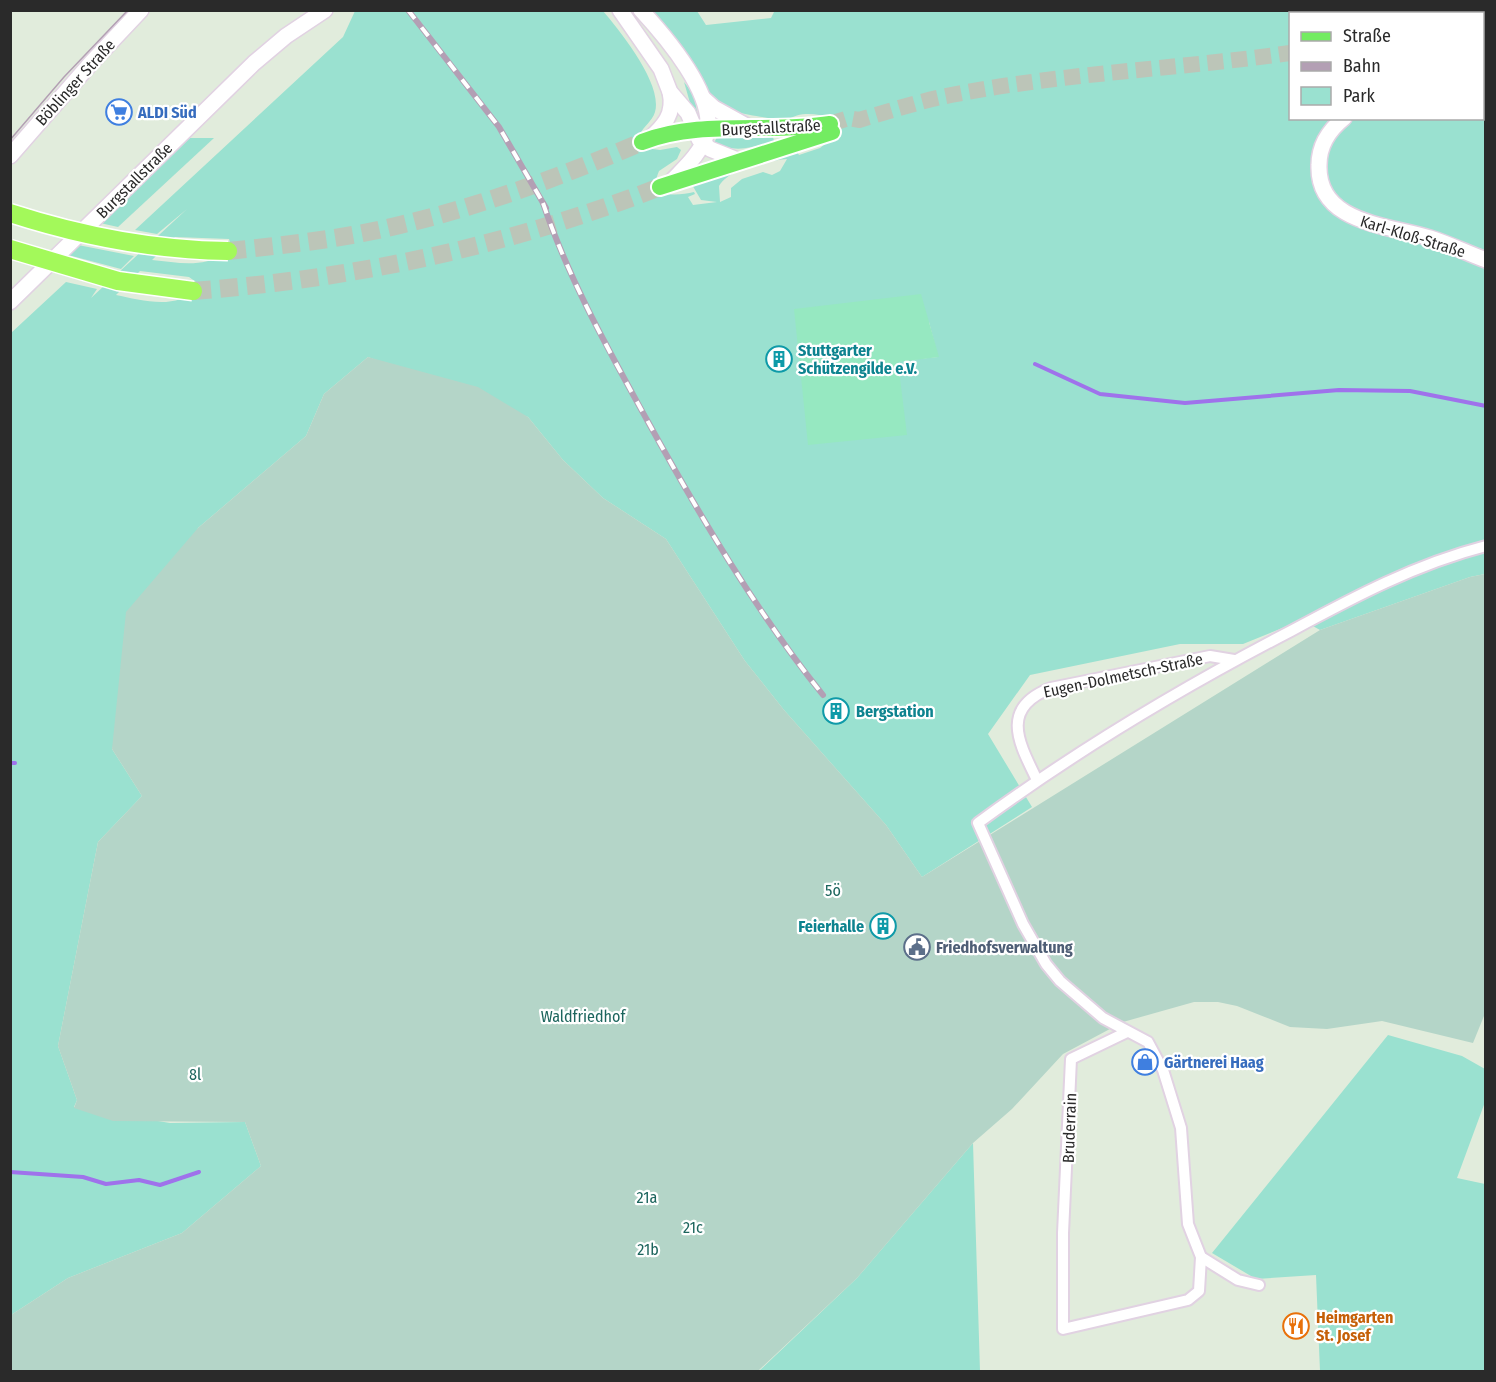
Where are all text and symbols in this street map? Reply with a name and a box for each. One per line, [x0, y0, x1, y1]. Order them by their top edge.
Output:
legend [1289, 12, 1484, 120]
text: Straße [1343, 25, 1391, 47]
street label: Böblinger Straße [32, 35, 119, 129]
text: Bahn [1343, 55, 1381, 77]
text: Park [1343, 85, 1376, 107]
supermarket icon: ALDI Süd [104, 97, 134, 127]
place label: ALDI Süd [137, 103, 197, 122]
street label: Burgstallstraße [721, 115, 821, 140]
street label: Burgstallstraße [92, 138, 176, 222]
street label: Karl-Kloß-Straße [1358, 211, 1468, 262]
place label: Stuttgarter Schützengilde e.V. [798, 341, 918, 378]
building icon: Stuttgarter Schützengilde e.V. [764, 344, 794, 374]
street label: Eugen-Dolmetsch-Straße [1042, 649, 1205, 702]
building icon: Bergstation [821, 696, 851, 726]
place label: Bergstation [856, 702, 934, 721]
park label: 5ö [825, 881, 841, 900]
building icon: Feierhalle [868, 911, 898, 941]
place label: Feierhalle [798, 917, 864, 936]
public building icon: Friedhofsverwaltung [902, 932, 932, 962]
place label: Friedhofsverwaltung [936, 938, 1073, 957]
park label: Waldfriedhof [541, 1007, 626, 1026]
shop icon: Gärtnerei Haag [1130, 1047, 1160, 1077]
place label: Gärtnerei Haag [1164, 1053, 1264, 1072]
park label: 8l [189, 1065, 201, 1084]
street label: Bruderrain [1059, 1093, 1080, 1163]
park label: 21a [637, 1188, 658, 1207]
park label: 21c [683, 1218, 703, 1237]
park label: 21b [637, 1240, 659, 1259]
place label: Heimgarten St. Josef [1316, 1308, 1393, 1345]
restaurant icon: Heimgarten St. Josef [1281, 1311, 1311, 1341]

